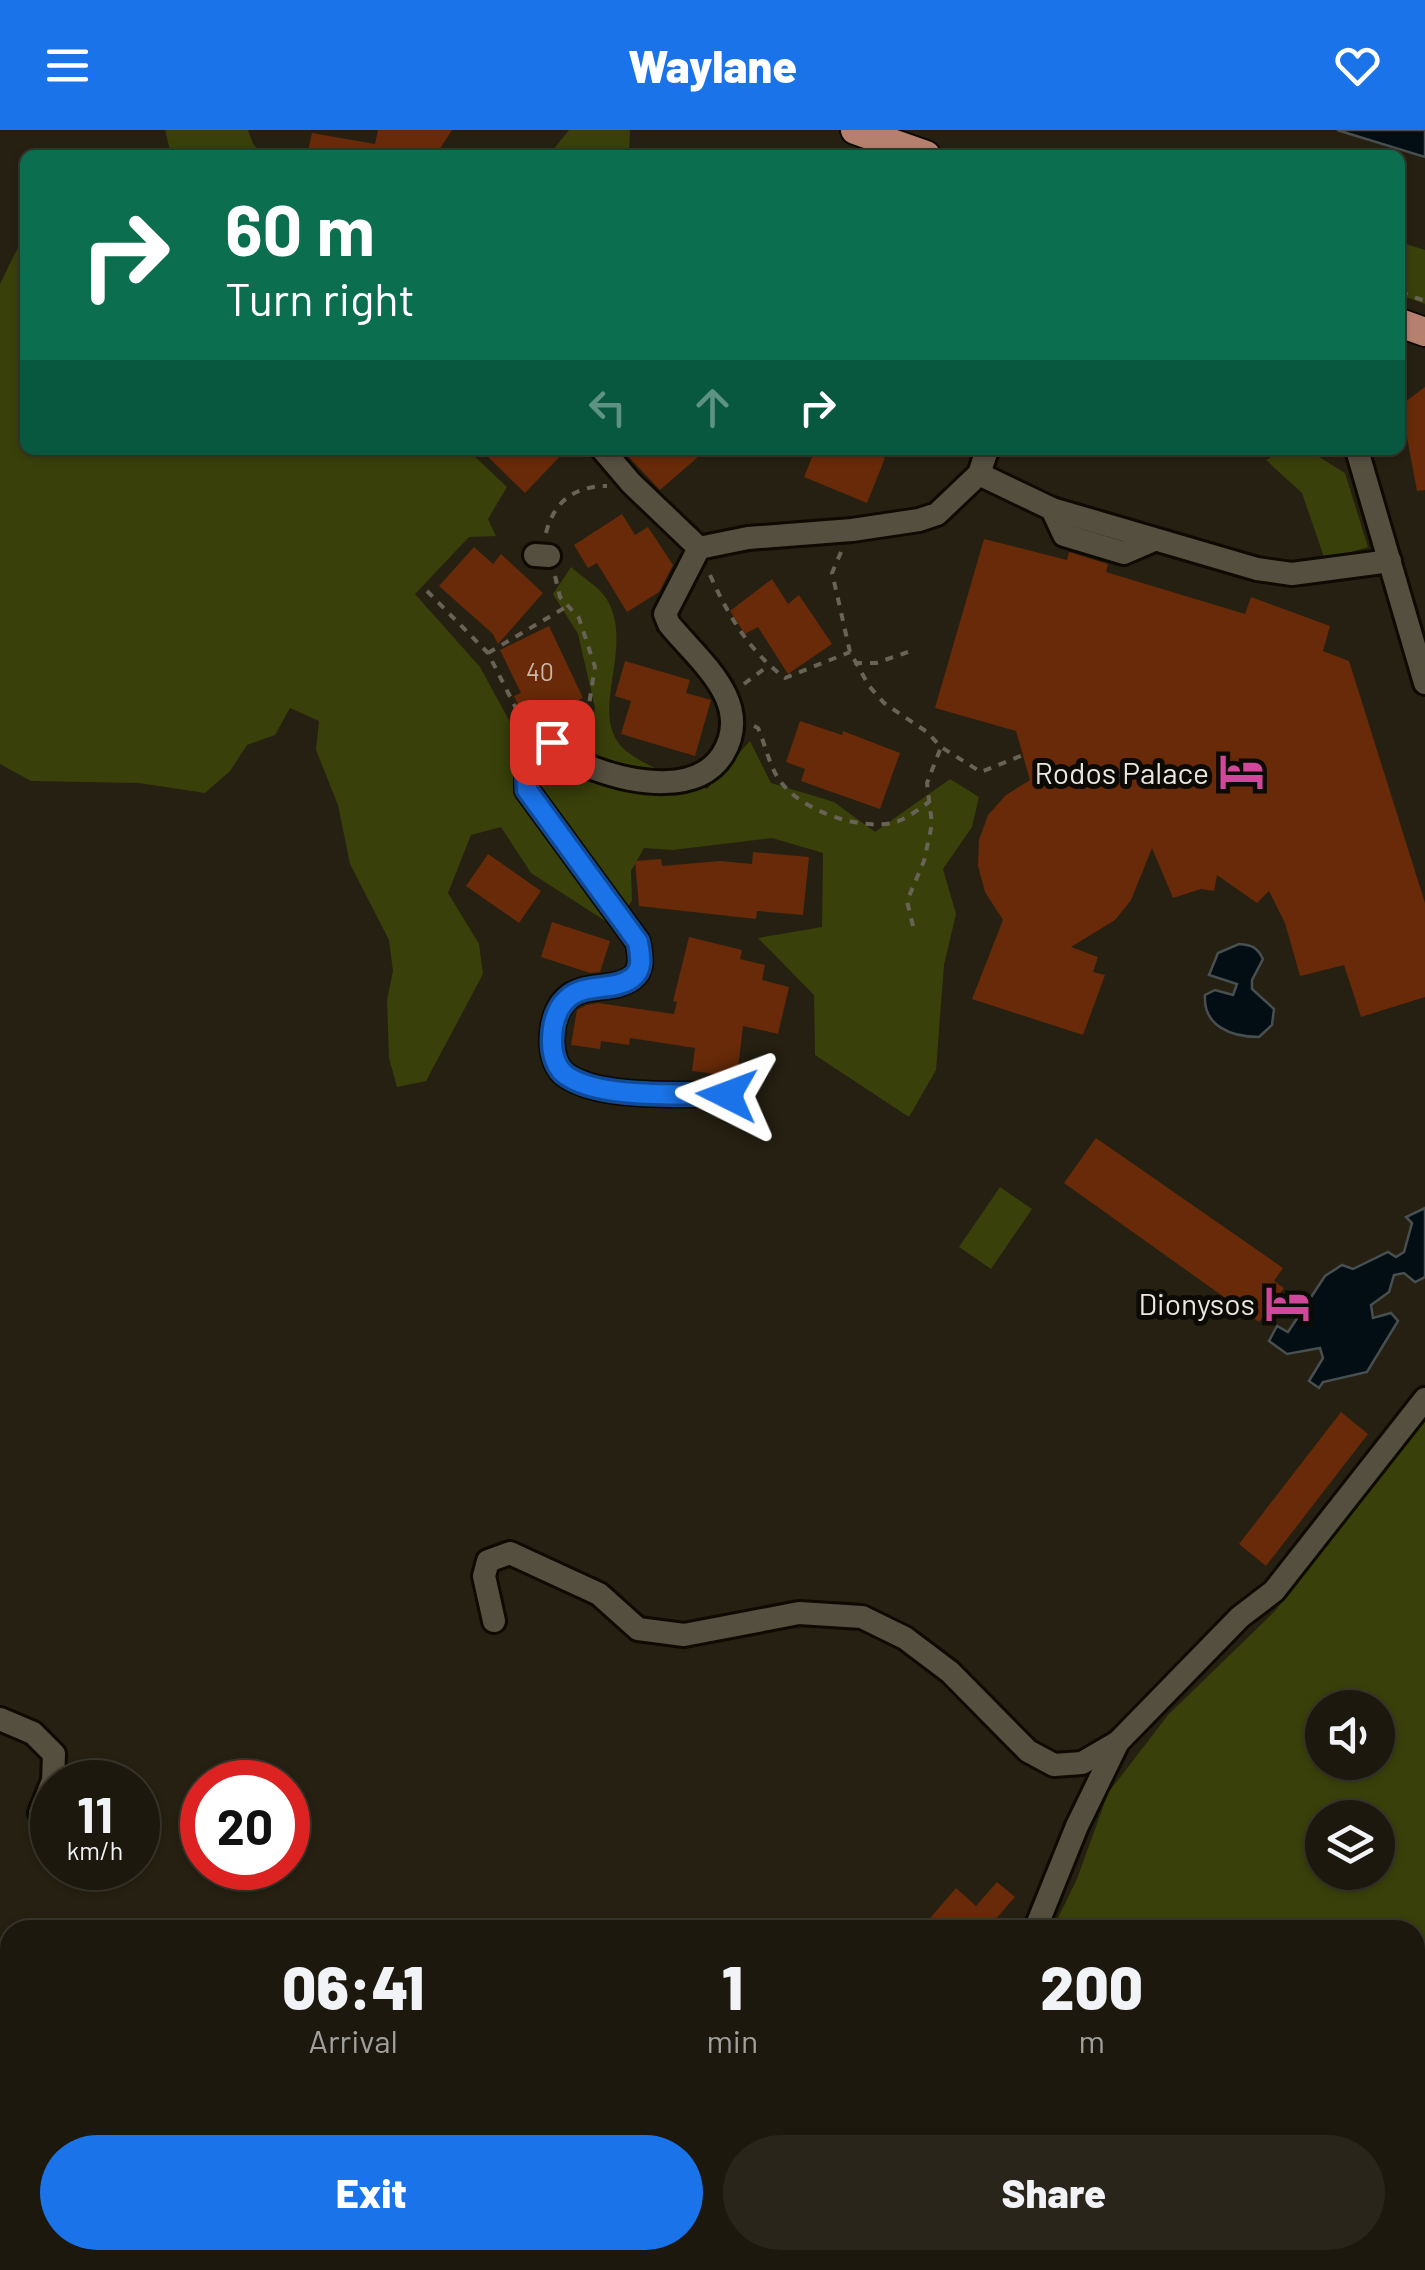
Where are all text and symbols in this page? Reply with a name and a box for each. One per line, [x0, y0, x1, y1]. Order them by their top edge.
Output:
icon: menu [40, 38, 95, 93]
text: Waylane [628, 38, 797, 92]
icon: heart [1330, 38, 1385, 93]
text: 60 m [225, 186, 375, 270]
icon: right [60, 190, 190, 320]
text: Turn right [225, 271, 415, 325]
icon: left [580, 380, 635, 435]
icon: ahead [685, 380, 740, 435]
icon: right [790, 380, 845, 435]
house number: 40 [526, 656, 554, 686]
pin [510, 700, 595, 785]
icon: arrive [525, 715, 580, 770]
hotel icon: Rodos Palace [1218, 748, 1266, 796]
place label: Rodos Palace [1034, 754, 1209, 790]
position arrow [675, 1043, 779, 1147]
hotel icon: Dionysos [1264, 1279, 1312, 1327]
place label: Dionysos [1138, 1285, 1255, 1321]
map controls [1305, 1690, 1395, 1890]
button: sound [1305, 1690, 1395, 1780]
speed limit sign: 20 [180, 1760, 310, 1890]
text: 11 [77, 1783, 113, 1843]
button: layers [1305, 1800, 1395, 1890]
text: km/h [67, 1835, 123, 1865]
text: 06:41 [282, 1950, 424, 2022]
text: 1 [722, 1950, 743, 2022]
text: 200 [1040, 1950, 1143, 2022]
text: Arrival [308, 2021, 398, 2059]
text: min [706, 2021, 758, 2059]
text: m [1078, 2021, 1105, 2059]
button: Exit [40, 2135, 703, 2250]
button: Share [723, 2135, 1385, 2250]

